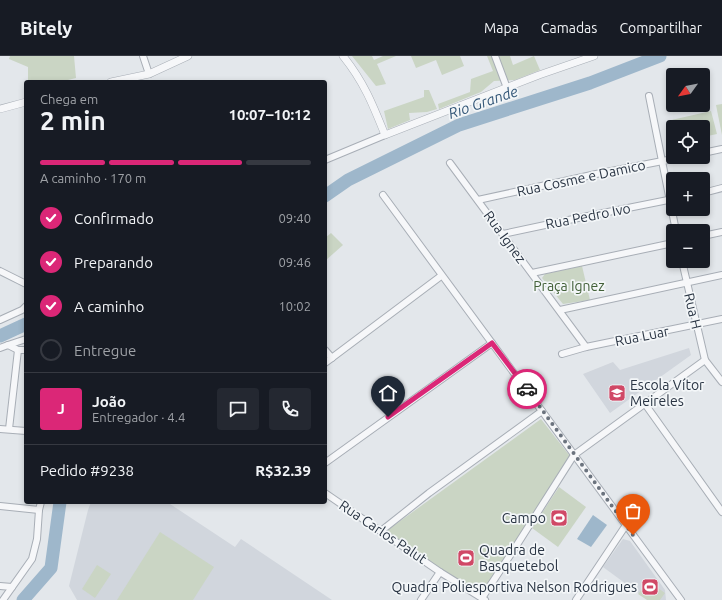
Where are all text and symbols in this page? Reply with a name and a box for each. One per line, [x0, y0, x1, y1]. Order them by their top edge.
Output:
text: Bitely [20, 17, 72, 39]
text: Mapa [484, 20, 519, 36]
text: Camadas [541, 20, 597, 36]
text: Compartilhar [619, 20, 702, 36]
north arrow [666, 68, 710, 112]
map controls [666, 68, 710, 268]
water label: Rio Grande [446, 82, 520, 122]
text: Chega em [40, 92, 98, 106]
text: 2 min [40, 106, 106, 135]
text: 10:07–10:12 [228, 106, 311, 123]
button: locate [666, 120, 710, 164]
street label: Rua Cosme e Damico [515, 157, 647, 199]
text: A caminho · 170 m [40, 171, 146, 185]
button: + [666, 172, 710, 216]
street label: Rua Pedro Ivo [544, 200, 632, 232]
icon: check [40, 207, 62, 229]
street label: Rua Ignez [481, 208, 529, 266]
text: Confirmado [74, 210, 154, 227]
text: 09:40 [278, 211, 311, 225]
button: − [666, 224, 710, 268]
icon: check [40, 251, 62, 273]
text: Preparando [74, 254, 153, 271]
text: 09:46 [278, 255, 311, 269]
park label: Praça Ignez [533, 278, 605, 294]
street label: Rua H [681, 291, 705, 331]
icon: check [40, 295, 62, 317]
text: A caminho [74, 298, 144, 315]
text: 10:02 [278, 299, 311, 313]
street label: Rua Luar [614, 323, 671, 349]
text: Entregue [74, 342, 136, 359]
courier [507, 369, 547, 409]
pin [371, 376, 405, 417]
place label: Escola Vítor Meireles [630, 377, 705, 409]
icon: car [516, 378, 538, 400]
icon: home [377, 382, 399, 404]
school or university icon: Escola Vítor Meireles [607, 383, 627, 403]
button: chat [217, 388, 259, 430]
button: phone [269, 388, 311, 430]
text: João [92, 393, 126, 410]
text: J [57, 400, 65, 417]
text: Entregador · 4.4 [92, 410, 185, 424]
text: Pedido #9238 [40, 462, 134, 479]
text: R$32.39 [255, 462, 311, 479]
pin [616, 494, 650, 535]
street label: Rua Carlos Palut [336, 497, 430, 567]
icon: bag [622, 500, 644, 522]
sports icon: Campo [549, 508, 569, 528]
place label: Campo [502, 510, 546, 526]
place label: Quadra de Basquetebol [479, 542, 559, 574]
sports icon: Quadra de Basquetebol [456, 548, 476, 568]
sports icon: Quadra Poliesportiva Nelson Rodrigues [640, 577, 660, 597]
place label: Quadra Poliesportiva Nelson Rodrigues [392, 579, 637, 595]

